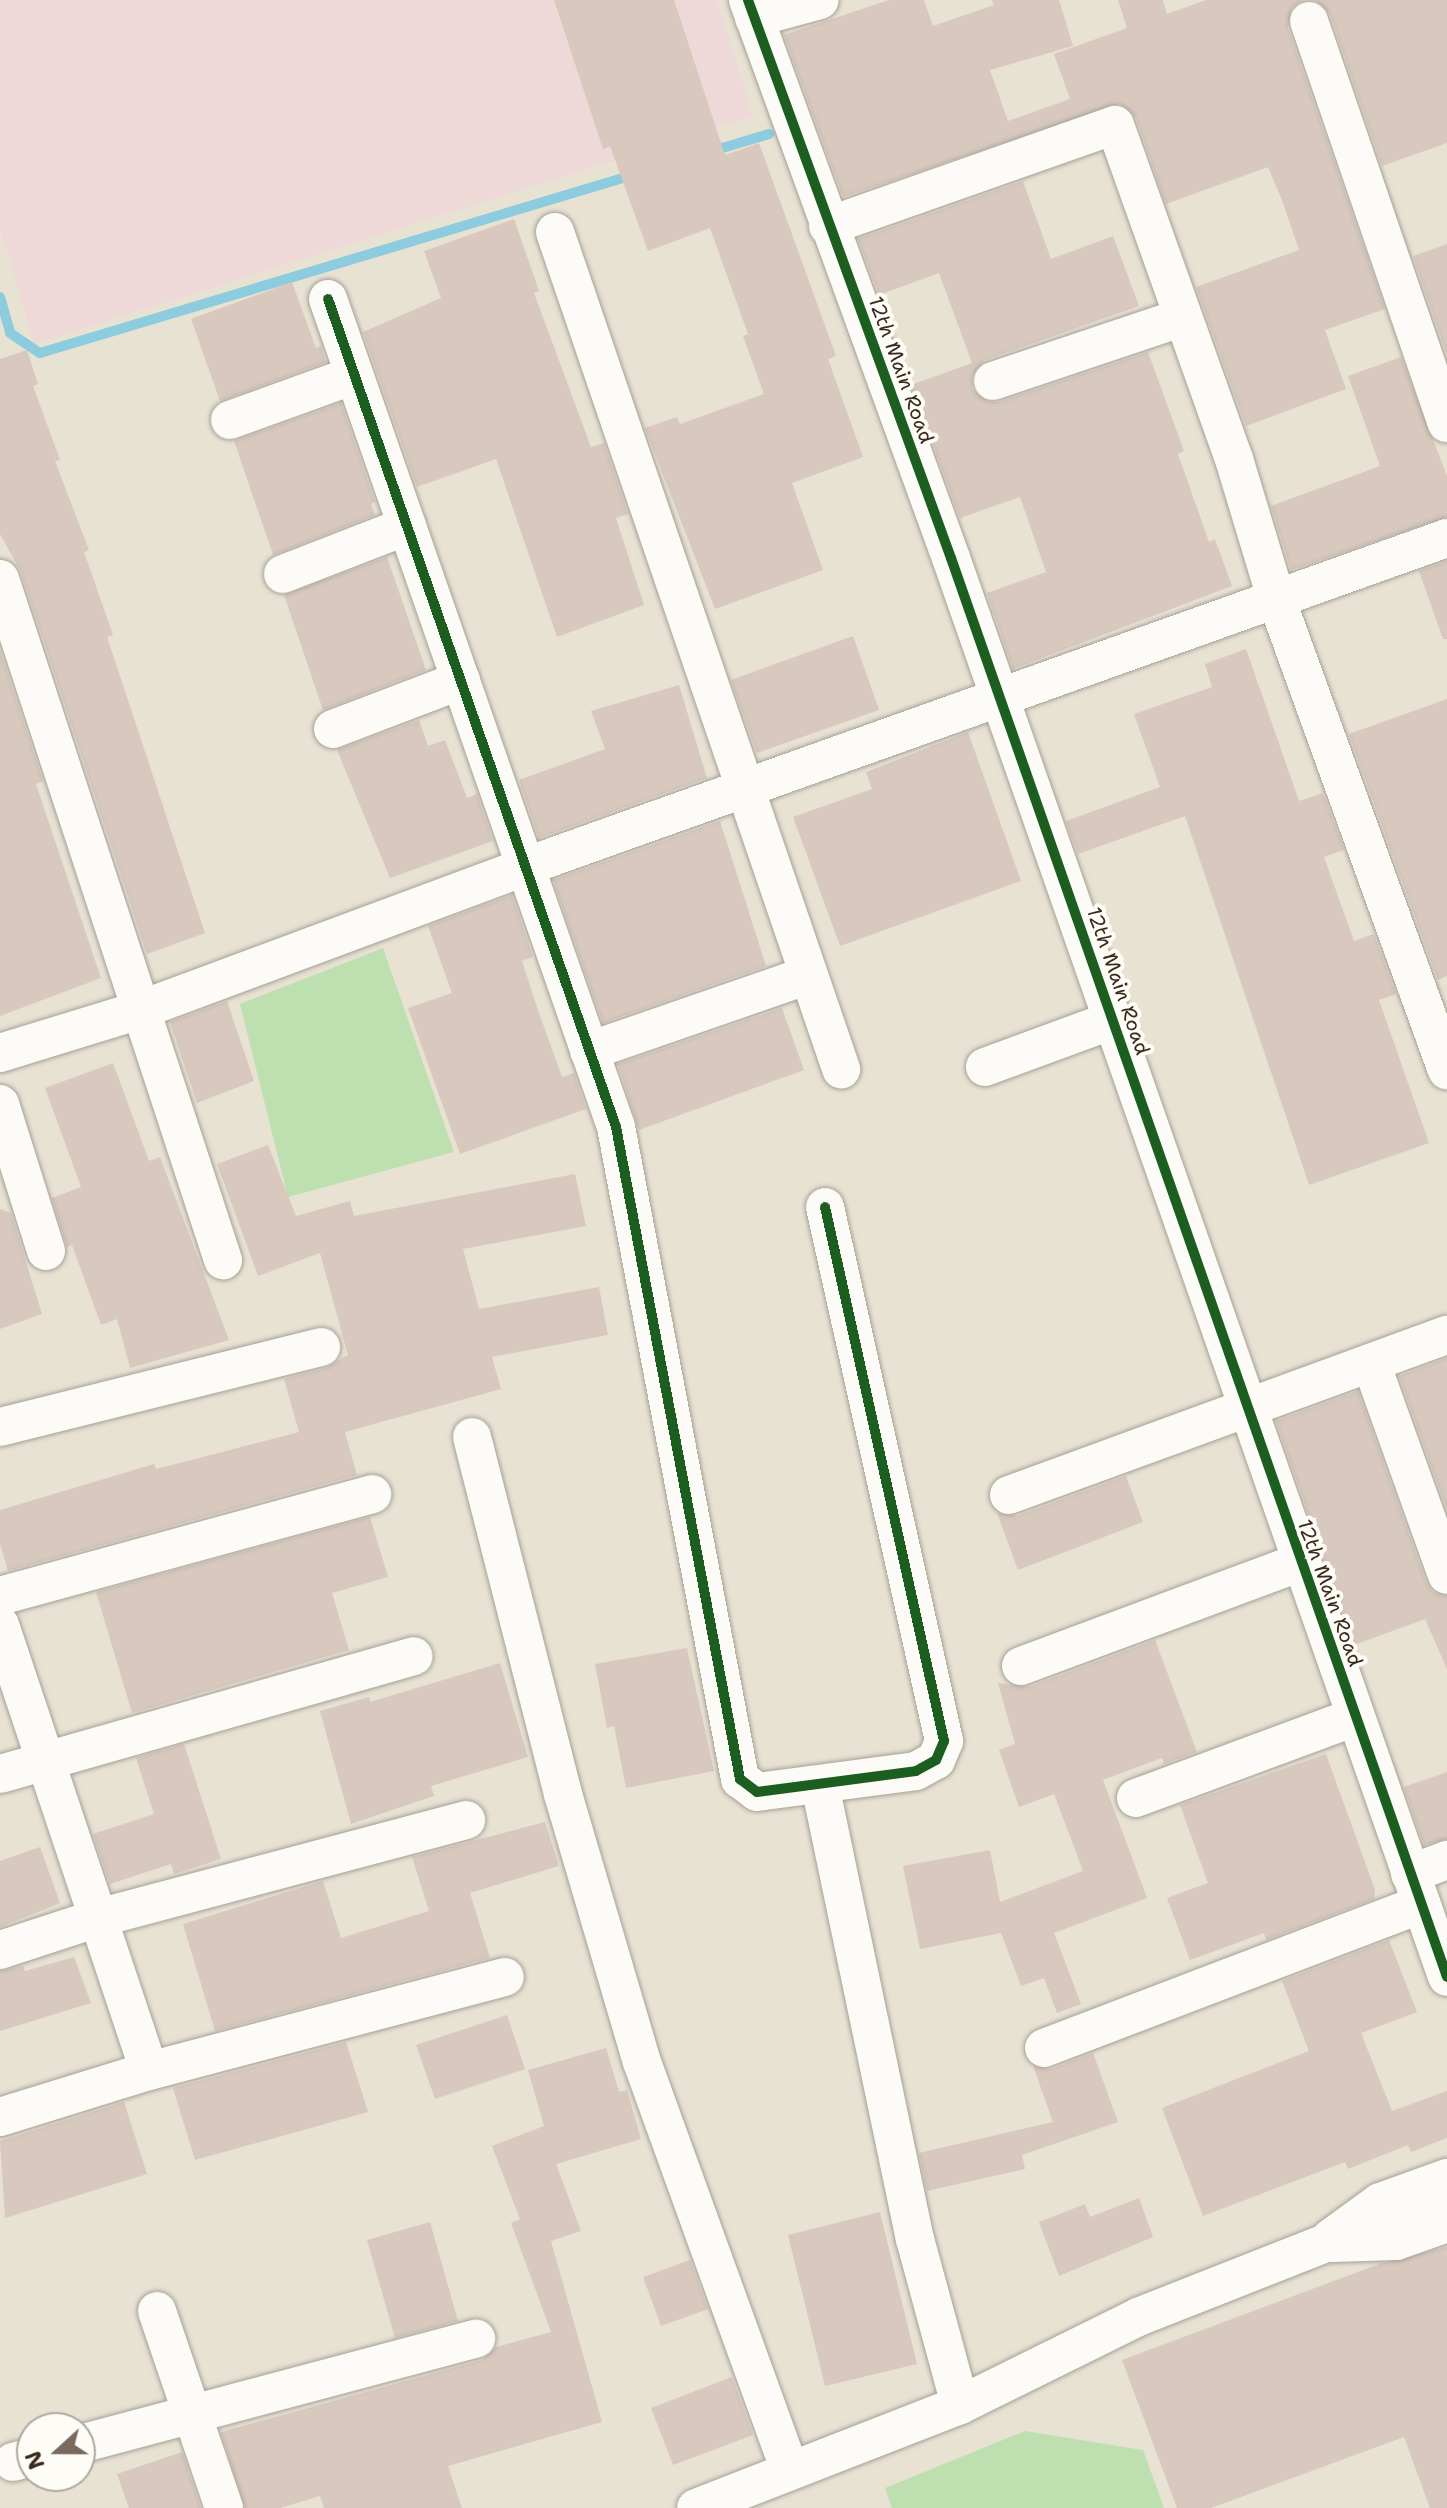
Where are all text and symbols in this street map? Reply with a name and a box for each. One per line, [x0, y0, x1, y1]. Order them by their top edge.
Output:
street label: 12th Main Road [863, 293, 939, 447]
street label: 12th Main Road [1081, 904, 1155, 1058]
street label: 12th Main Road [1292, 1516, 1368, 1670]
north arrow [16, 2412, 96, 2492]
text: N [18, 2447, 52, 2473]

